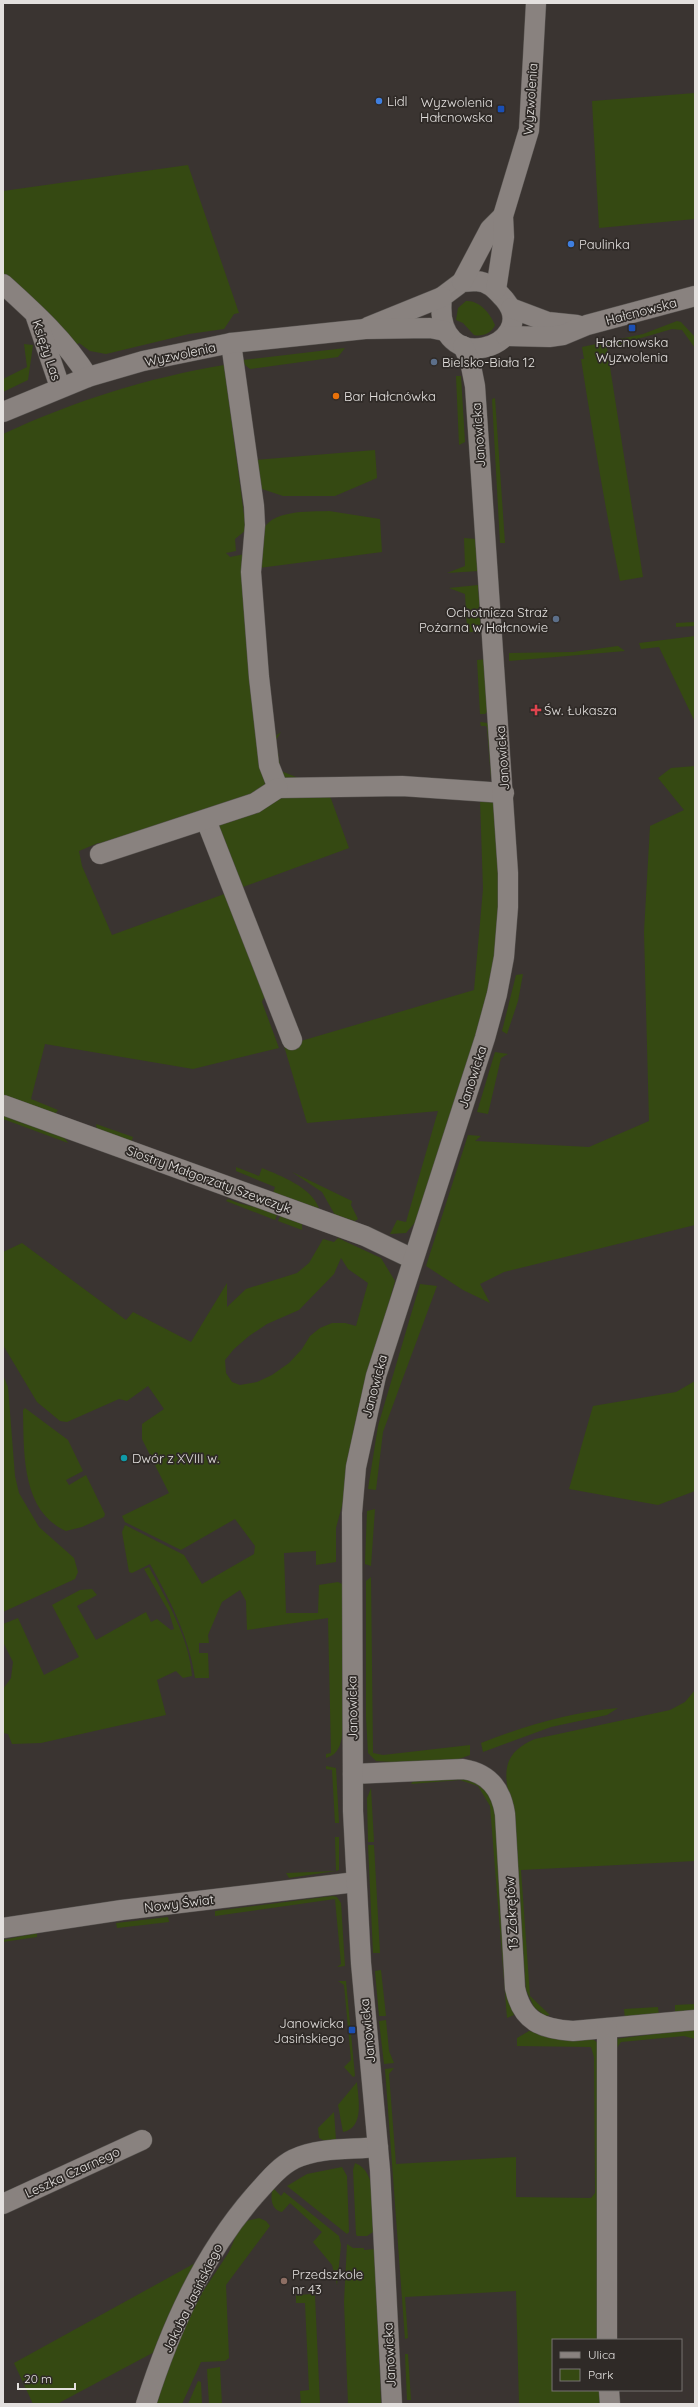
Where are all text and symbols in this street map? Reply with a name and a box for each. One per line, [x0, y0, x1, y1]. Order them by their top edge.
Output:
street label: Wyzwolenia [520, 62, 540, 136]
place label: Lidl [387, 93, 408, 109]
place label: Wyzwolenia Hałcnowska [420, 94, 493, 125]
marker: Lidl [374, 96, 384, 106]
marker: Wyzwolenia Hałcnowska [496, 104, 506, 114]
place label: Paulinka [579, 236, 630, 252]
marker: Paulinka [566, 239, 576, 249]
street label: Hałcnowska [604, 294, 678, 328]
street label: Księży Las [29, 318, 65, 382]
marker: Hałcnowska Wyzwolenia [627, 323, 637, 333]
place label: Hałcnowska Wyzwolenia [596, 334, 668, 365]
street label: Wyzwolenia [143, 339, 217, 369]
place label: Bielsko-Biała 12 [442, 354, 535, 370]
marker: Bielsko-Biała 12 [429, 357, 439, 367]
place label: Bar Hałcnówka [344, 388, 436, 404]
marker: Bar Hałcnówka [331, 391, 341, 401]
street label: Janowicka [468, 402, 488, 468]
place label: Ochotnicza Straż Pożarna w Hałcnowie [419, 604, 548, 635]
marker: Ochotnicza Straż Pożarna w Hałcnowie [551, 614, 561, 624]
place label: Św. Łukasza [544, 702, 617, 718]
marker: Św. Łukasza [531, 705, 541, 715]
street label: Janowicka [492, 725, 512, 791]
street label: Janowicka [454, 1044, 490, 1110]
street label: Siostry Małgorzaty Szewczyk [125, 1142, 294, 1216]
street label: Janowicka [358, 1353, 390, 1419]
place label: Dwór z XVIII w. [132, 1450, 219, 1466]
marker: Dwór z XVIII w. [119, 1453, 129, 1463]
street label: Janowicka [343, 1675, 361, 1741]
street label: 13 Zakrętów [501, 1876, 521, 1950]
street label: Nowy Świat [143, 1891, 215, 1915]
street label: Janowicka [356, 1998, 378, 2064]
place label: Janowicka Jasińskiego [273, 2015, 344, 2046]
marker: Janowicka Jasińskiego [347, 2025, 357, 2035]
street label: Leszka Czarnego [22, 2143, 122, 2201]
street label: Jakuba Jasińskiego [159, 2241, 225, 2355]
place label: Przedszkole nr 43 [292, 2266, 363, 2297]
marker: Przedszkole nr 43 [279, 2276, 289, 2286]
street label: Janowicka [379, 2322, 399, 2388]
legend [552, 2339, 682, 2391]
text: Ulica [588, 2347, 615, 2362]
scale bar [18, 2365, 75, 2391]
text: Park [588, 2367, 613, 2382]
text: 20 m [24, 2371, 52, 2386]

